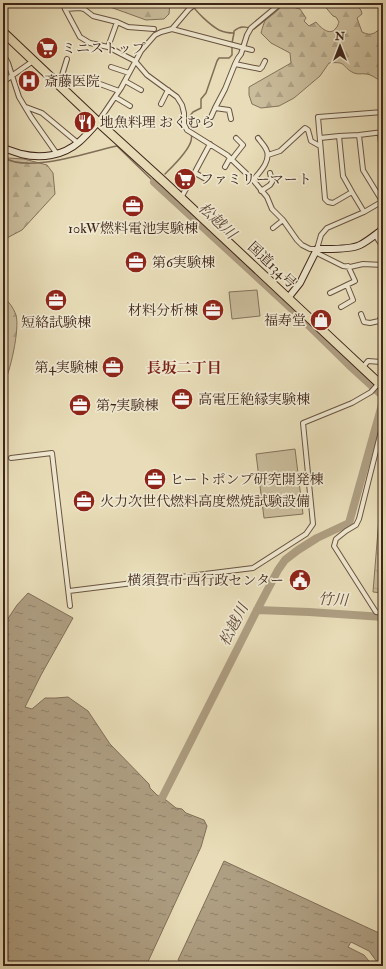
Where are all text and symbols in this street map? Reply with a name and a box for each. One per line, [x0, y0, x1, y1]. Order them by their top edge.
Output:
north arrow [320, 26, 360, 66]
text: N [334, 30, 346, 43]
supermarket icon: ミニストップ [34, 35, 60, 61]
place label: ミニストップ [62, 40, 146, 57]
hospital icon: 斎藤医院 [16, 68, 42, 94]
place label: 斎藤医院 [44, 73, 100, 90]
restaurant icon: 地魚料理 おくむら [72, 109, 98, 135]
place label: 地魚料理 おくむら [100, 114, 215, 131]
supermarket icon: ファミリーマート [172, 166, 198, 192]
place label: ファミリーマート [200, 171, 312, 188]
office icon: 10kW燃料電池実験棟 [120, 193, 146, 219]
water label: 松越川 [194, 199, 241, 245]
place label: 10kW燃料電池実験棟 [68, 220, 198, 237]
street label: 国道134号 [244, 238, 300, 292]
office icon: 第6実験棟 [123, 249, 149, 275]
place label: 第6実験棟 [152, 254, 215, 271]
office icon: 短絡試験棟 [43, 287, 69, 313]
office icon: 材料分析棟 [200, 297, 226, 323]
place label: 材料分析棟 [128, 302, 198, 319]
shop icon: 福寿堂 [308, 307, 334, 333]
place label: 福寿堂 [264, 312, 306, 329]
place label: 短絡試験棟 [21, 314, 91, 331]
office icon: 第4実験棟 [100, 354, 126, 380]
place label: 第4実験棟 [34, 359, 98, 376]
district label: 長坂二丁目 [146, 359, 222, 378]
office icon: 高電圧絶縁実験棟 [169, 386, 195, 412]
place label: 高電圧絶縁実験棟 [198, 391, 310, 408]
office icon: 第7実験棟 [67, 392, 93, 418]
place label: 第7実験棟 [96, 397, 158, 414]
office icon: ヒートポンプ研究開発棟 [142, 466, 168, 492]
place label: ヒートポンプ研究開発棟 [170, 471, 323, 488]
office icon: 火力次世代燃料高度燃焼試験設備 [71, 488, 97, 514]
place label: 火力次世代燃料高度燃焼試験設備 [100, 493, 310, 510]
public building icon: 横須賀市 西行政センター [287, 567, 313, 593]
place label: 横須賀市 西行政センター [128, 572, 284, 589]
water label: 竹川 [318, 590, 350, 610]
water label: 松越川 [215, 599, 254, 649]

